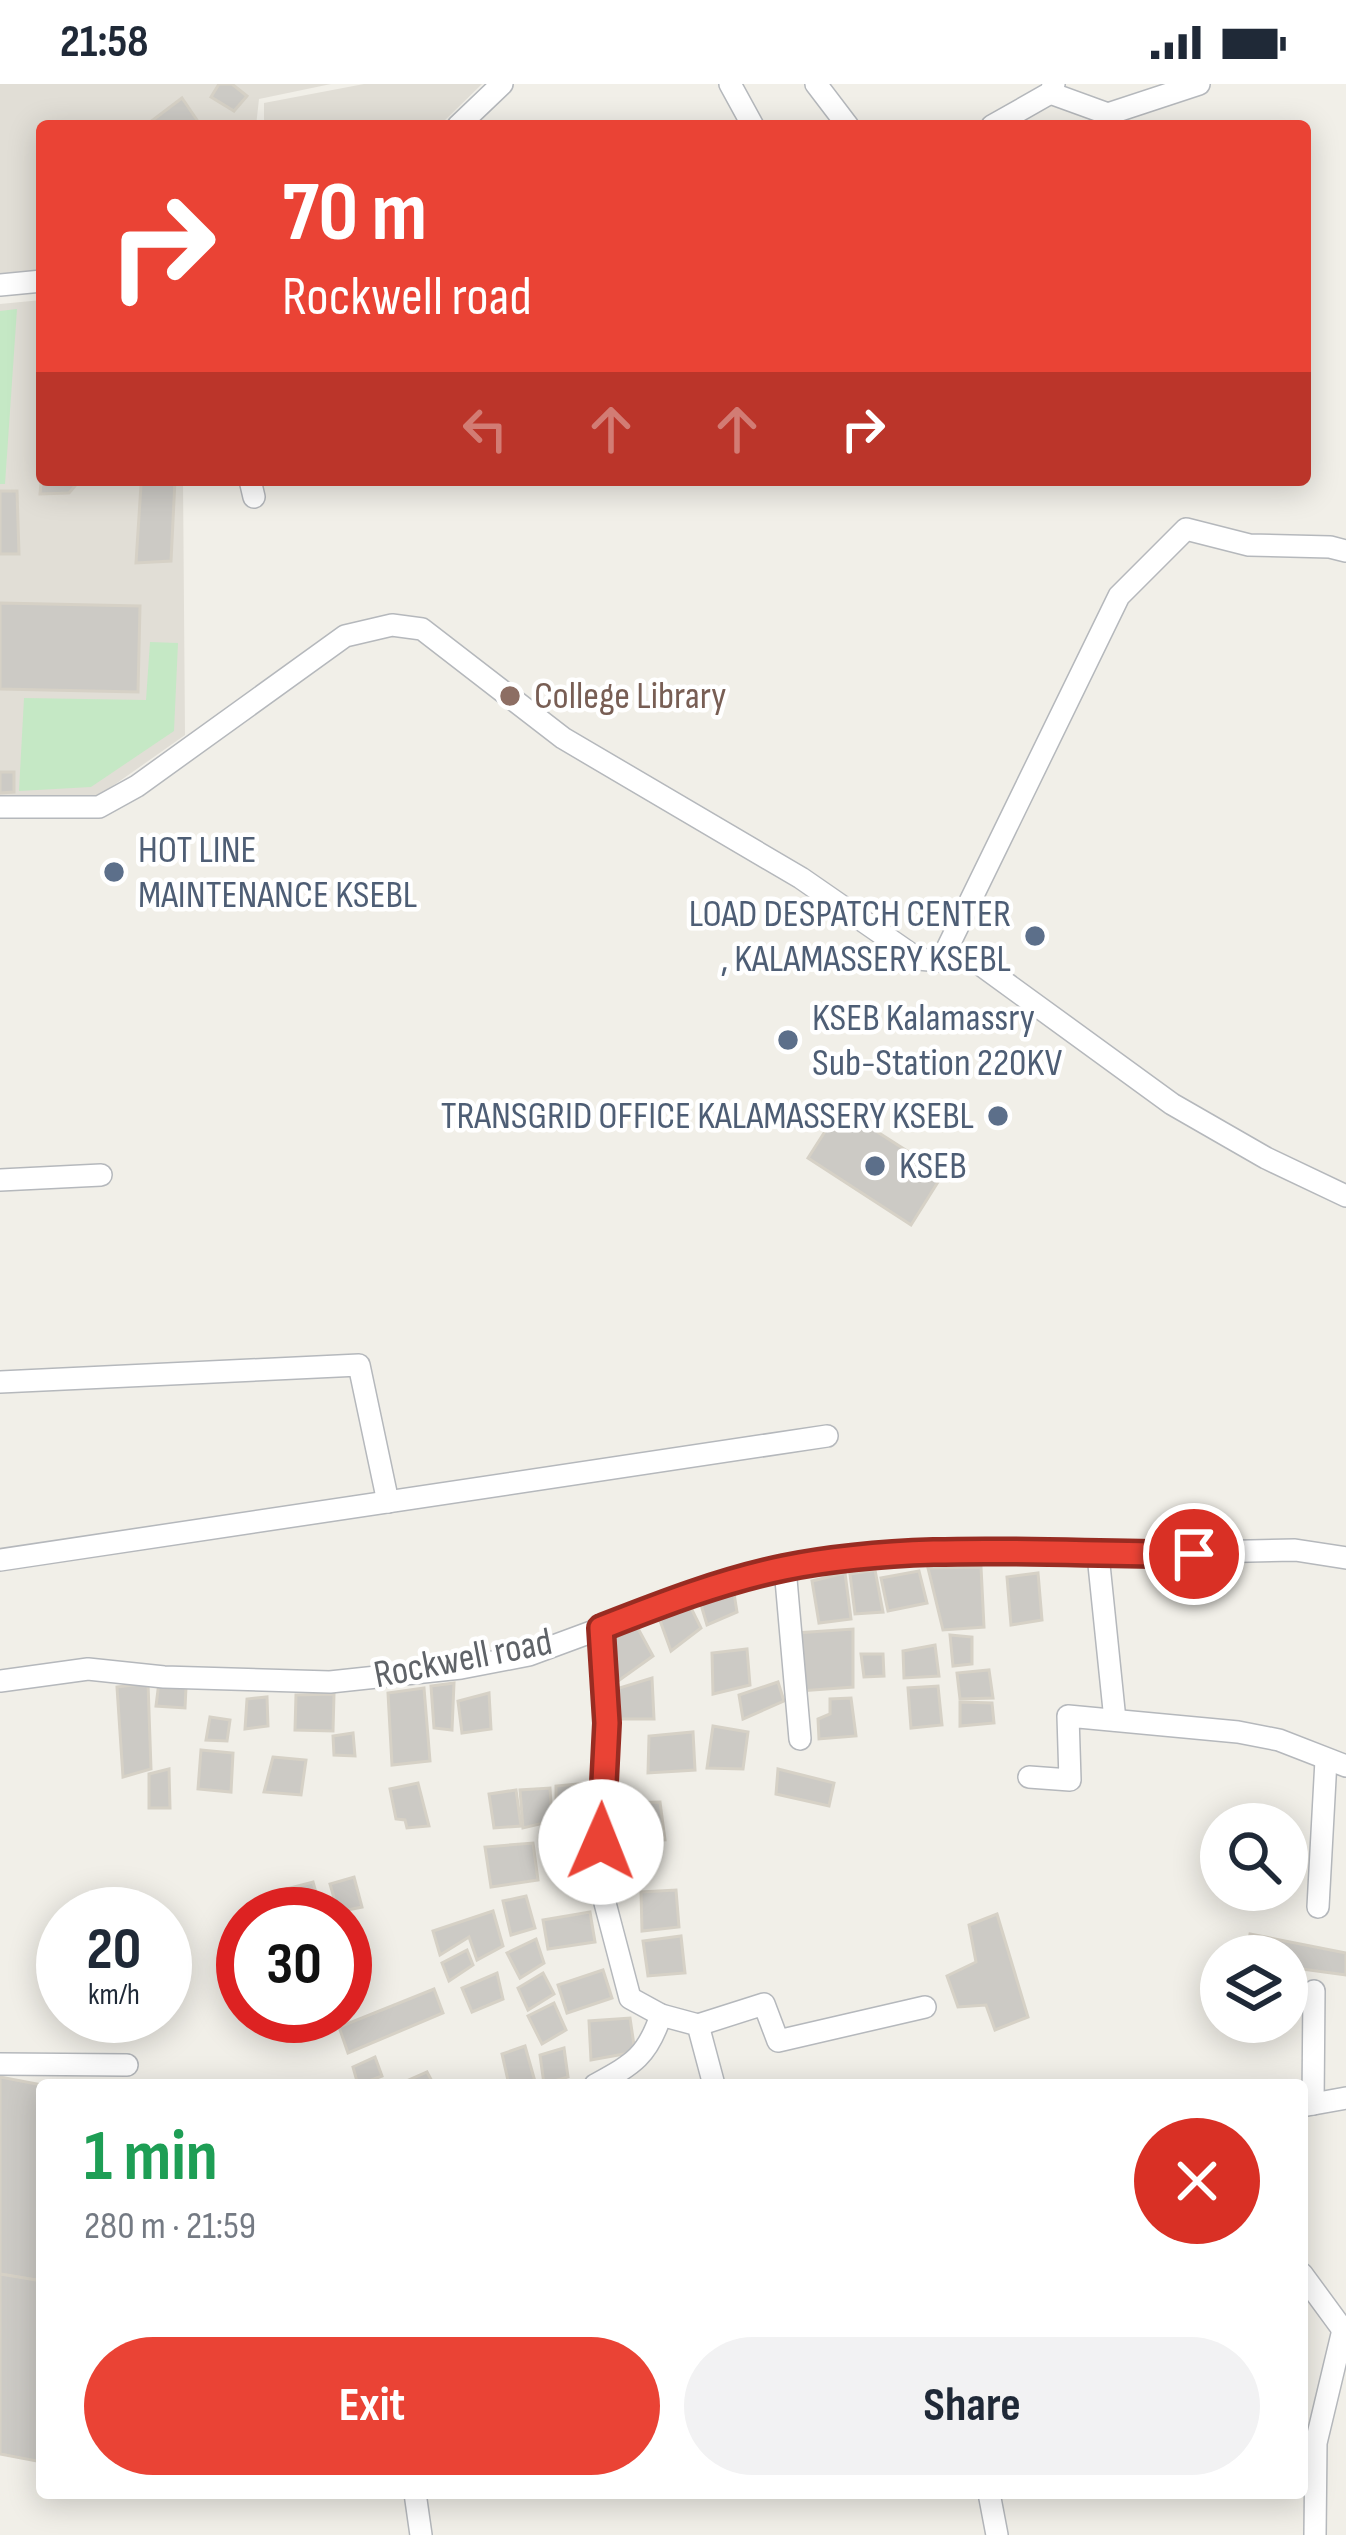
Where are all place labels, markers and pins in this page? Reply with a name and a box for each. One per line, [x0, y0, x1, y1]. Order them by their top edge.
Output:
place label: College Library [534, 673, 726, 720]
marker: College Library [497, 683, 523, 709]
place label: HOT LINE MAINTENANCE KSEBL [138, 827, 417, 919]
marker: HOT LINE MAINTENANCE KSEBL [101, 859, 127, 885]
place label: LOAD DESPATCH CENTER , KALAMASSERY KSEBL [689, 891, 1011, 983]
marker: LOAD DESPATCH CENTER , KALAMASSERY KSEBL [1022, 923, 1048, 949]
place label: KSEB Kalamassry Sub-Station 220KV [812, 995, 1063, 1087]
marker: KSEB Kalamassry Sub-Station 220KV [775, 1027, 801, 1053]
place label: TRANSGRID OFFICE KALAMASSERY KSEBL [441, 1093, 974, 1140]
marker: TRANSGRID OFFICE KALAMASSERY KSEBL [985, 1103, 1011, 1129]
place label: KSEB [899, 1143, 967, 1190]
marker: KSEB [862, 1153, 888, 1179]
pin [1143, 1503, 1245, 1605]

